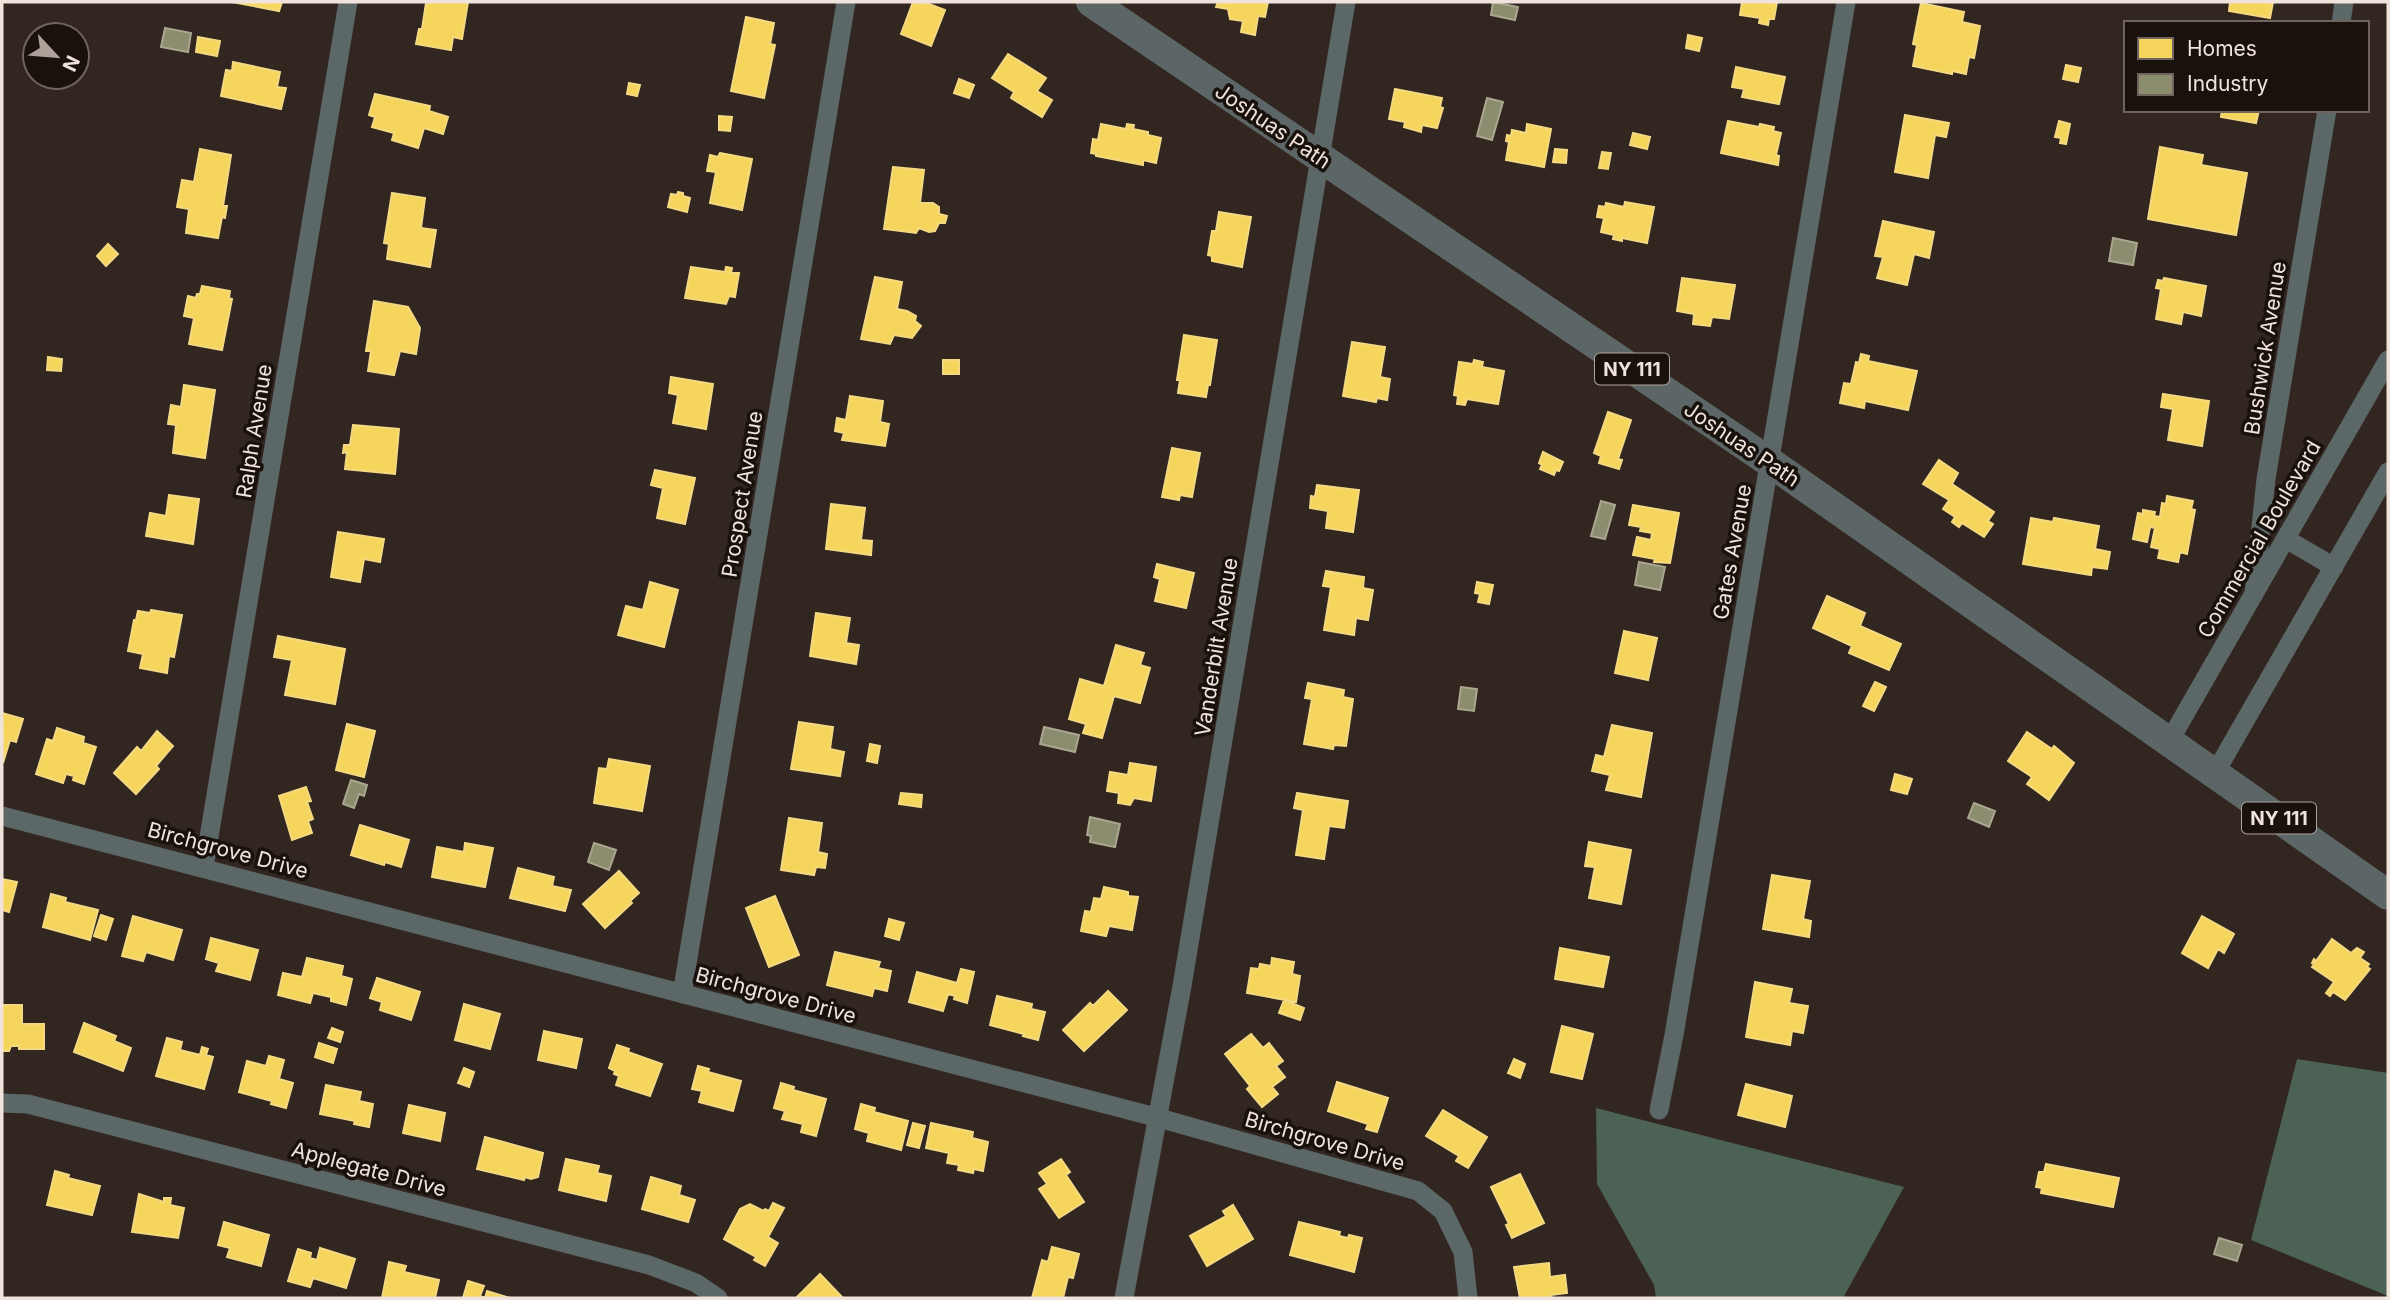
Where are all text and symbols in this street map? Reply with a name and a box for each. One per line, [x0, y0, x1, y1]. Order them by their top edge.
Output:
north arrow [21, 21, 91, 91]
legend [2124, 21, 2369, 112]
text: Homes [2187, 36, 2257, 61]
text: N [57, 52, 84, 75]
text: Industry [2187, 71, 2269, 96]
street label: Joshuas Path [1211, 78, 1335, 174]
street label: Bushwick Avenue [2239, 260, 2291, 436]
road number: NY 111 [1595, 354, 1669, 384]
street label: Ralph Avenue [231, 362, 277, 500]
street label: Joshuas Path [1680, 396, 1804, 492]
street label: Prospect Avenue [716, 409, 768, 579]
street label: Commercial Boulevard [2192, 436, 2326, 642]
street label: Gates Avenue [1708, 482, 1756, 622]
street label: Vanderbilt Avenue [1190, 556, 1242, 738]
road number: NY 111 [2242, 803, 2316, 834]
street label: Birchgrove Drive [145, 817, 311, 883]
street label: Birchgrove Drive [693, 962, 859, 1028]
street label: Birchgrove Drive [1242, 1106, 1408, 1176]
street label: Applegate Drive [289, 1136, 449, 1202]

